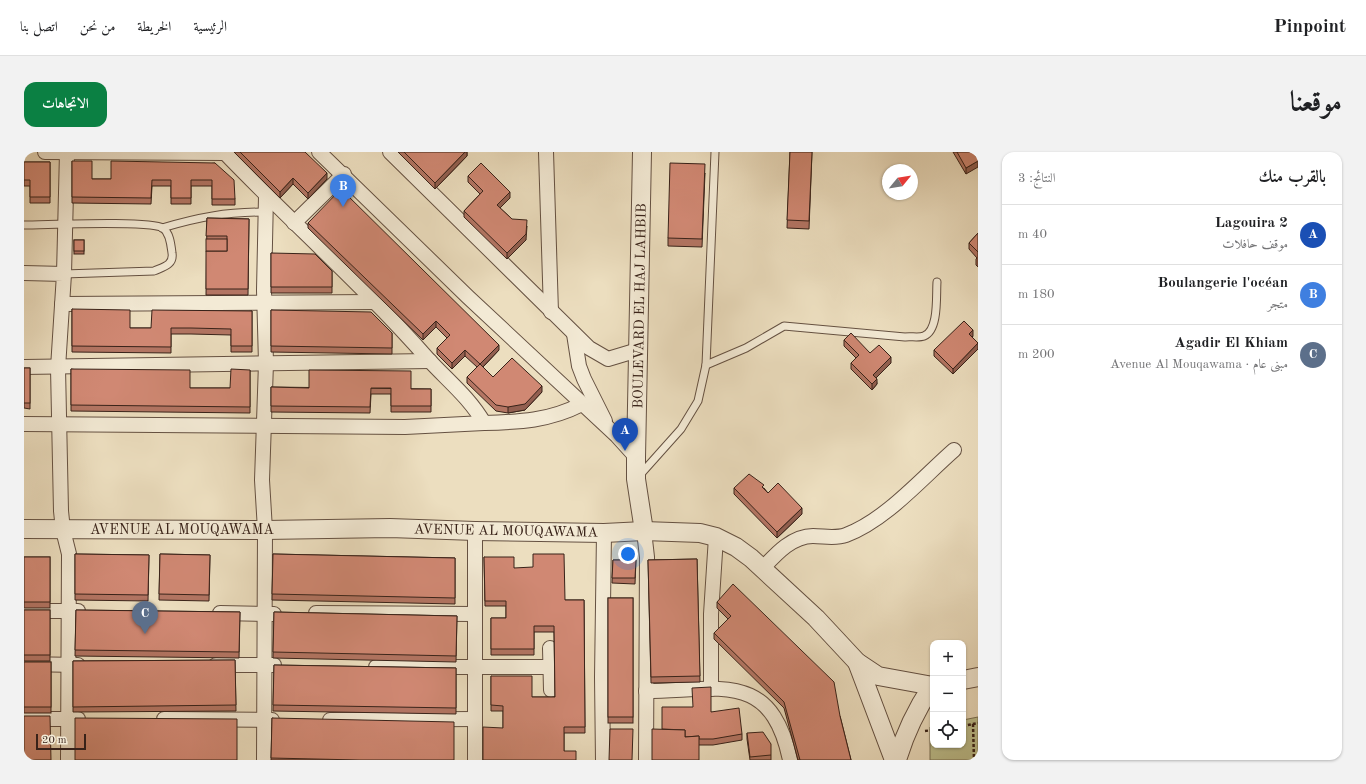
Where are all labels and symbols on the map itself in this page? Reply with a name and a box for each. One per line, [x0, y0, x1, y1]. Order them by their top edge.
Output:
north arrow [882, 164, 918, 200]
pin: B [330, 174, 356, 207]
street label: BOULEVARD EL HAJ LAHBIB [631, 203, 649, 409]
pin: A [612, 418, 638, 451]
street label: AVENUE AL MOUQAWAMA [414, 522, 598, 540]
street label: AVENUE AL MOUQAWAMA [90, 523, 274, 537]
your location [618, 544, 638, 564]
pin: C [132, 601, 158, 634]
scale bar [36, 732, 86, 751]

